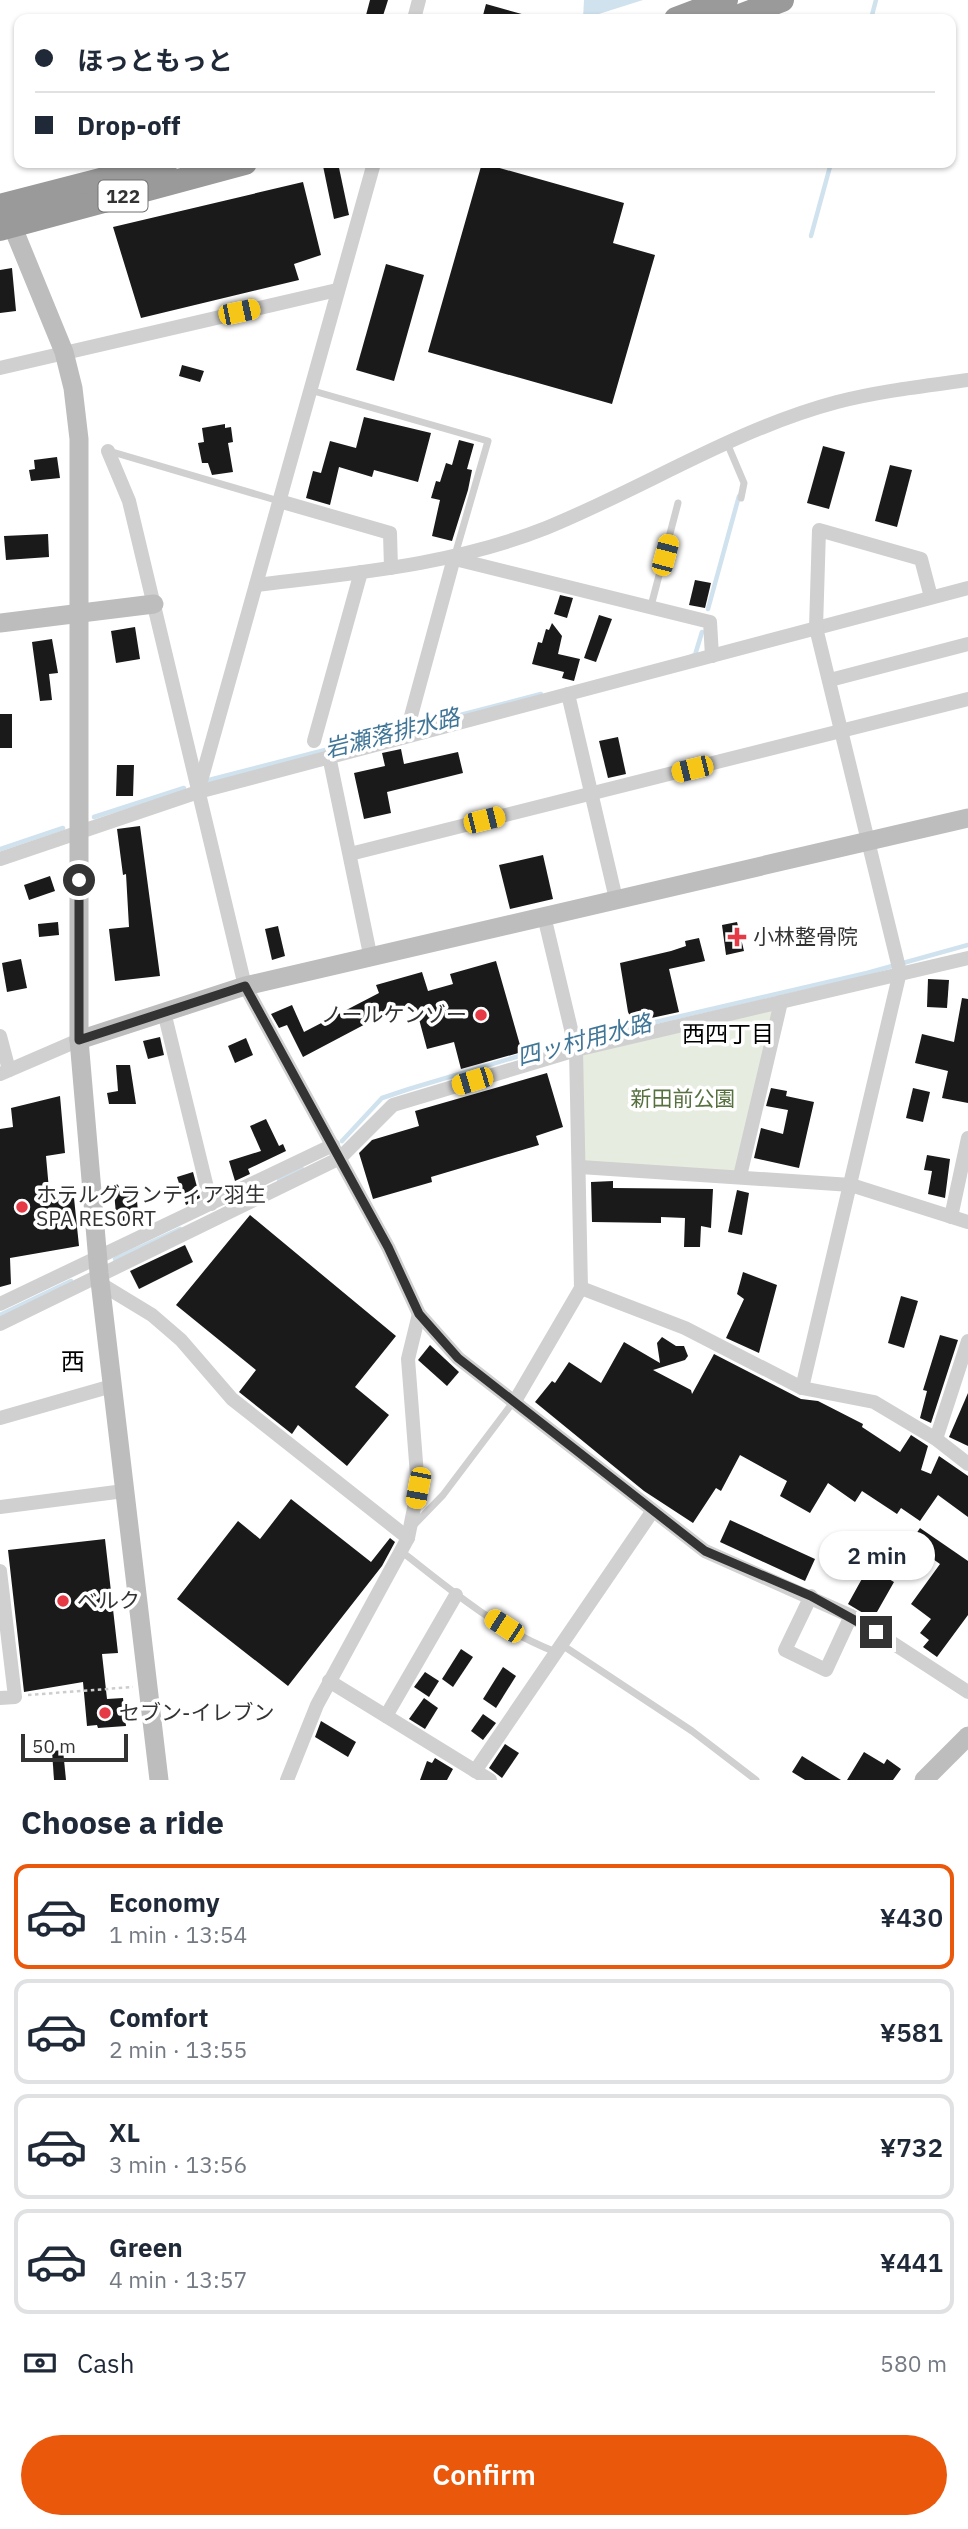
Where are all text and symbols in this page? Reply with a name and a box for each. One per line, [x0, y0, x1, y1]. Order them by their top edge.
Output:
text: ほっともっと [77, 43, 233, 77]
text: Drop-off [77, 108, 180, 142]
road number: 122 [99, 180, 148, 212]
car [217, 297, 262, 327]
car [650, 532, 681, 578]
water label: 岩瀬落排水路 [321, 700, 464, 763]
car [670, 754, 715, 784]
car [462, 805, 507, 835]
route start [63, 864, 95, 896]
place label: 小林整骨院 [753, 922, 858, 950]
marker: 小林整骨院 [727, 927, 747, 947]
place label: ノールケンゾー [321, 1000, 467, 1028]
water label: 四ッ村用水路 [513, 1006, 656, 1071]
marker: ノールケンゾー [473, 1007, 489, 1023]
district label: 西四丁目 [682, 1018, 774, 1048]
car [449, 1065, 496, 1097]
park label: 新田前公園 [631, 1084, 736, 1112]
place label: ホテルグランティア羽生 SPA RESORT [36, 1180, 266, 1232]
marker: ホテルグランティア羽生 SPA RESORT [14, 1199, 30, 1215]
district label: 西 [61, 1345, 85, 1377]
car [404, 1465, 433, 1511]
callout: 2 min [818, 1530, 934, 1580]
text: 2 min [847, 1540, 907, 1570]
place label: ベルク [77, 1586, 140, 1614]
marker: ベルク [55, 1593, 71, 1609]
car [481, 1606, 528, 1646]
route end [860, 1616, 892, 1648]
place label: セブン-イレブン [119, 1698, 274, 1726]
marker: セブン-イレブン [97, 1705, 113, 1721]
scale bar [21, 1731, 128, 1763]
text: 50 m [32, 1734, 76, 1758]
text: Choose a ride [21, 1801, 224, 1843]
icon: car [25, 1885, 88, 1948]
text: Economy [109, 1885, 220, 1919]
text: ¥430 [880, 1900, 943, 1934]
text: 1 min · 13:54 [109, 1919, 247, 1949]
icon: car [25, 2000, 88, 2063]
text: Comfort [109, 2000, 208, 2034]
text: ¥581 [880, 2015, 943, 2049]
text: 2 min · 13:55 [109, 2034, 247, 2064]
icon: car [25, 2115, 88, 2178]
text: XL [109, 2115, 140, 2149]
text: ¥732 [880, 2130, 943, 2164]
text: 3 min · 13:56 [109, 2149, 247, 2179]
icon: car [25, 2230, 88, 2293]
text: Green [109, 2230, 183, 2264]
text: ¥441 [880, 2245, 943, 2279]
text: 4 min · 13:57 [109, 2264, 247, 2294]
icon: cash [21, 2344, 59, 2382]
text: Cash [77, 2346, 134, 2380]
text: 580 m [880, 2348, 947, 2378]
button: Confirm [21, 2435, 947, 2515]

